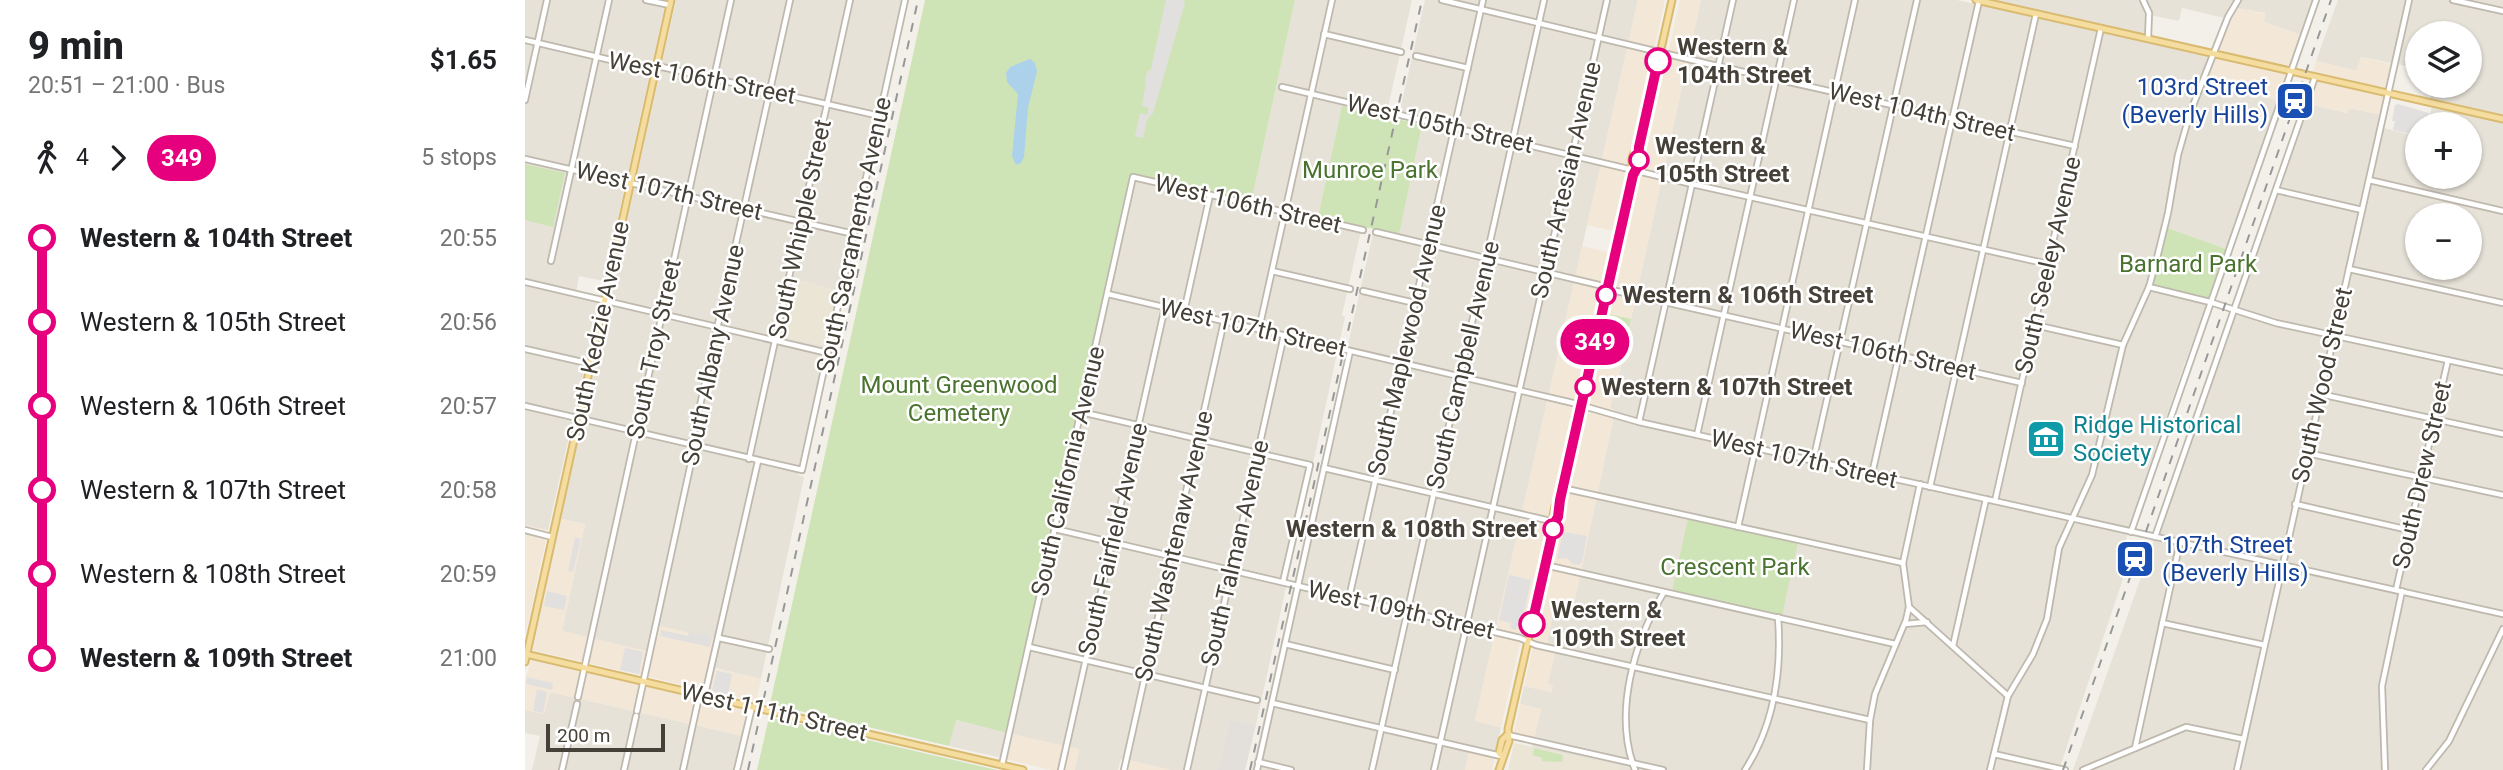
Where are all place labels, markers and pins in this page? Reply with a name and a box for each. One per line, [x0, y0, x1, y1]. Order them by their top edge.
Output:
place label: Western & 104th Street [1677, 33, 1811, 89]
marker: Western & 104th Street [1645, 48, 1671, 74]
place label: 103rd Street (Beverly Hills) [2121, 73, 2268, 129]
station icon: 103rd Street (Beverly Hills) [2274, 80, 2316, 122]
place label: Western & 105th Street [1655, 132, 1789, 188]
marker: Western & 105th Street [1629, 150, 1649, 170]
place label: Western & 106th Street [1622, 281, 1873, 309]
marker: Western & 106th Street [1596, 285, 1616, 305]
place label: Western & 107th Street [1601, 373, 1852, 401]
marker: Western & 107th Street [1575, 377, 1595, 397]
place label: Ridge Historical Society [2073, 411, 2241, 467]
museum icon: Ridge Historical Society [2025, 418, 2067, 460]
place label: Western & 108th Street [1286, 515, 1537, 543]
marker: Western & 108th Street [1543, 519, 1563, 539]
place label: 107th Street (Beverly Hills) [2162, 531, 2309, 587]
station icon: 107th Street (Beverly Hills) [2114, 538, 2156, 580]
place label: Western & 109th Street [1551, 596, 1685, 652]
marker: Western & 109th Street [1519, 611, 1545, 637]

